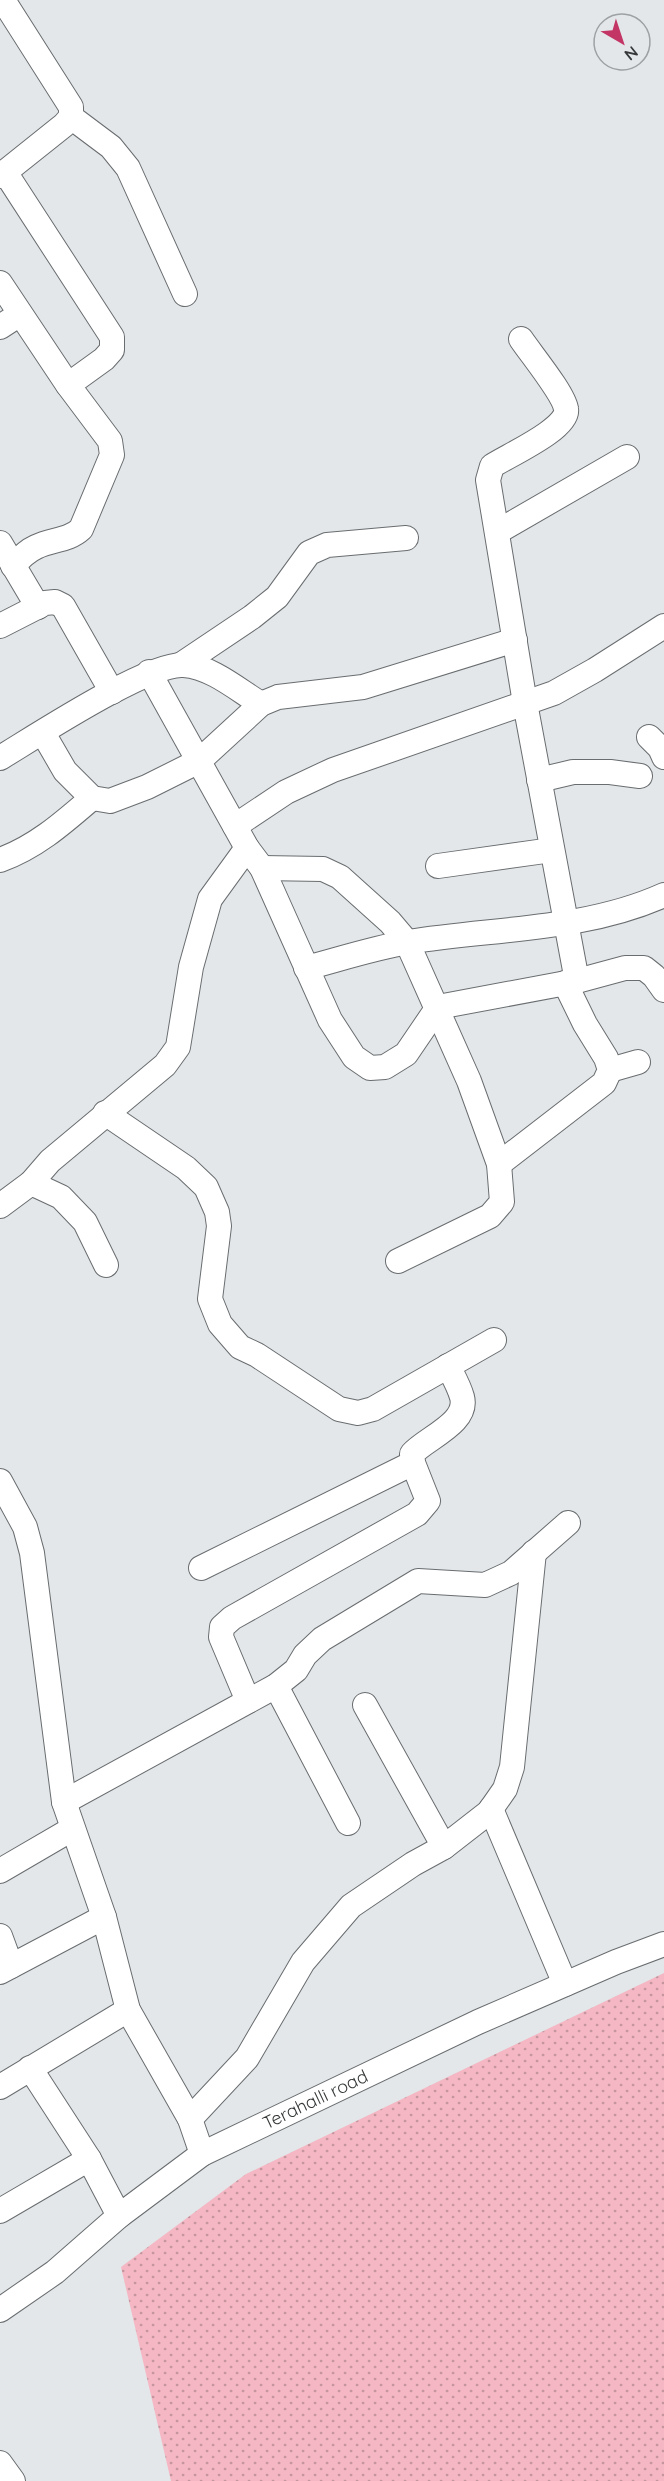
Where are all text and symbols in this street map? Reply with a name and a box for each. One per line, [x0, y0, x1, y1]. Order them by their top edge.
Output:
north arrow [592, 12, 652, 72]
text: N [621, 42, 642, 65]
street label: Terahalli road [259, 2064, 371, 2134]

